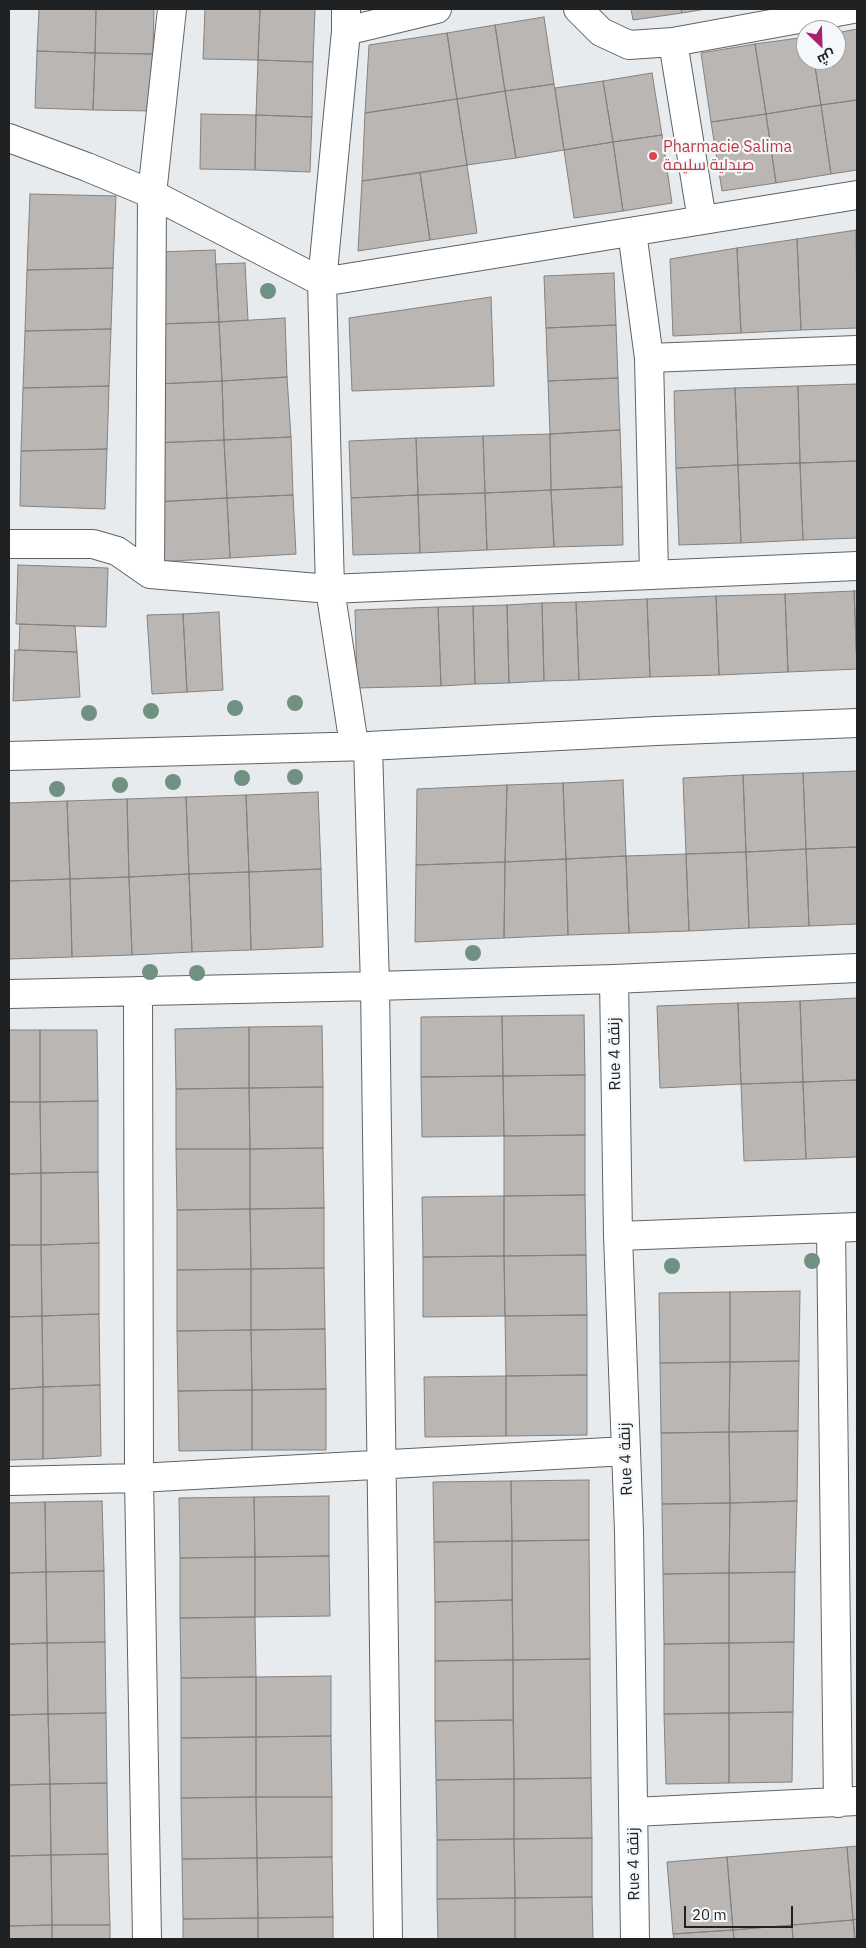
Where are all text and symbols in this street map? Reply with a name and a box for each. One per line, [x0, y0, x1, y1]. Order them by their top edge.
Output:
north arrow [796, 20, 846, 70]
text: ش [815, 46, 839, 70]
place label: Pharmacie Salima صيدلية سليمة [663, 137, 792, 175]
marker: Pharmacie Salima صيدلية سليمة [647, 150, 659, 162]
street label: Rue 4 زنقة [605, 1017, 625, 1091]
street label: Rue 4 زنقة [615, 1422, 637, 1496]
street label: Rue 4 زنقة [624, 1827, 644, 1901]
scale bar [686, 1896, 795, 1928]
text: 20 m [692, 1905, 727, 1924]

